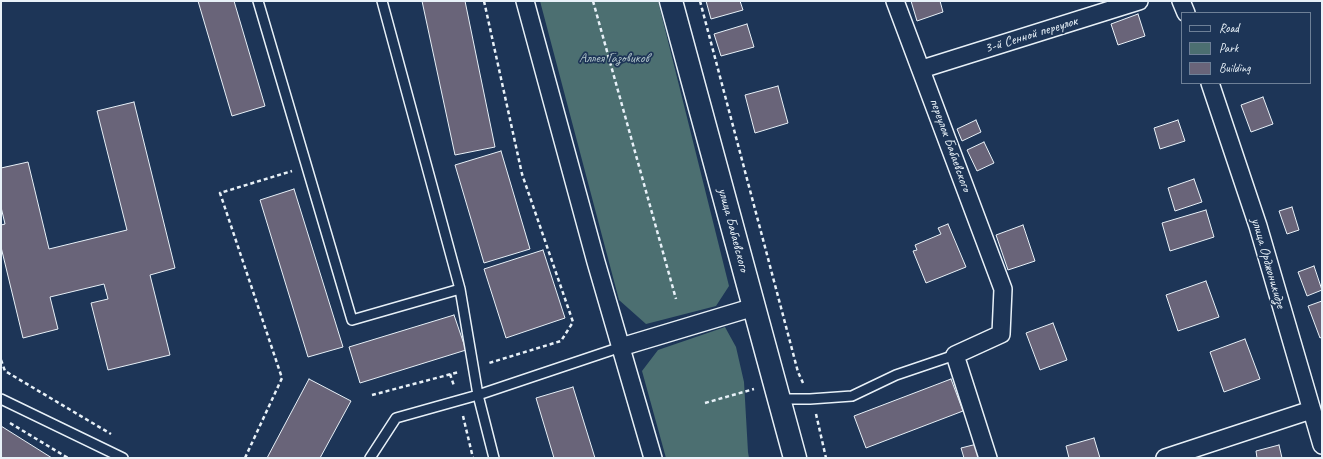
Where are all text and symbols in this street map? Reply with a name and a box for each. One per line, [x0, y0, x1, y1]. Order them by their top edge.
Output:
legend [1181, 12, 1311, 84]
street label: 3-й Сенной переулок [983, 13, 1079, 57]
text: Road [1219, 20, 1239, 36]
text: Park [1219, 40, 1238, 56]
park label: Аллея Газовиков [579, 50, 649, 66]
text: Building [1219, 60, 1251, 76]
street label: переулок Бабаевского [925, 96, 975, 194]
street label: улица Бабаевского [714, 186, 752, 274]
street label: улица Орджоникидзе [1247, 216, 1289, 310]

